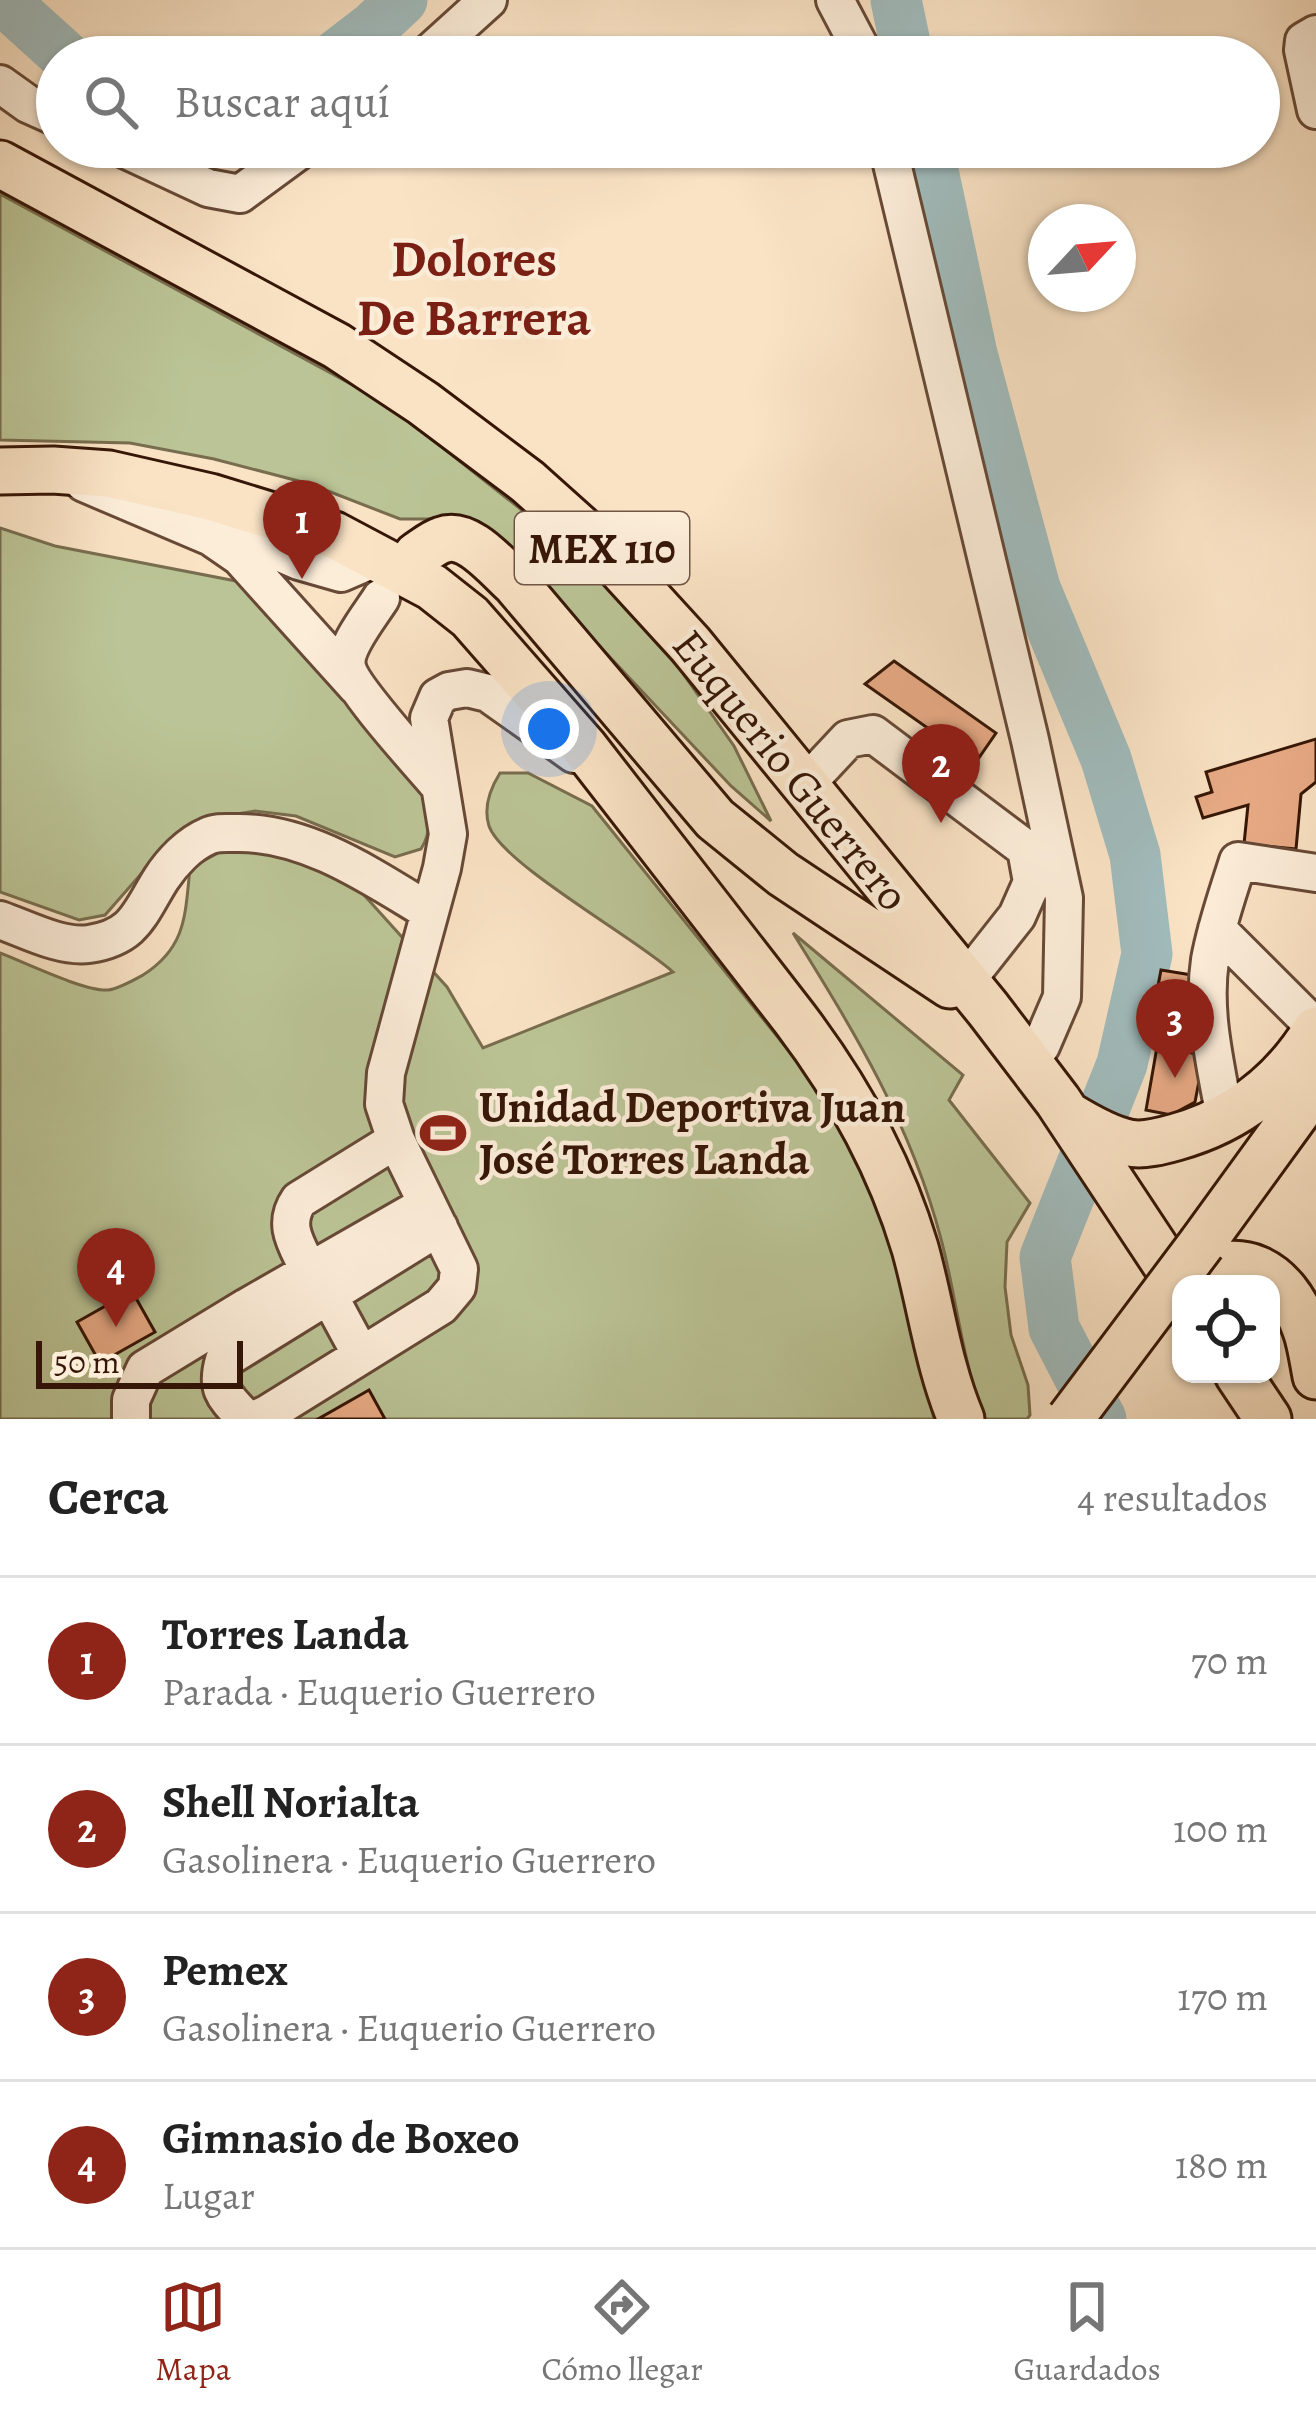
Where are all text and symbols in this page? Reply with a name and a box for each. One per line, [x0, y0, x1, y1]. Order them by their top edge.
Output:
search box [36, 36, 1280, 168]
icon: search [78, 69, 144, 135]
text: Buscar aquí [174, 71, 390, 133]
north arrow [1028, 204, 1136, 312]
district label: Dolores De Barrera [357, 224, 591, 353]
pin: 1 [263, 480, 341, 579]
road number: MEX 110 [515, 512, 689, 584]
street label: Euquerio Guerrero [658, 616, 924, 924]
your location [519, 699, 579, 759]
pin: 2 [902, 724, 980, 823]
pin: 3 [1136, 979, 1214, 1078]
place label: Unidad Deportiva Juan José Torres Landa [479, 1076, 906, 1190]
sports icon: Unidad Deportiva Juan José Torres Landa [418, 1108, 468, 1158]
pin: 4 [77, 1228, 155, 1327]
map controls [1172, 1275, 1280, 1383]
button: locate [1172, 1275, 1280, 1383]
scale bar [36, 1335, 243, 1388]
text: 50 m [54, 1339, 120, 1384]
text: Cerca [48, 1462, 169, 1532]
text: 4 resultados [1077, 1471, 1268, 1524]
text: Torres Landa [162, 1603, 409, 1665]
text: 1 [80, 1634, 94, 1687]
text: 70 m [1191, 1634, 1268, 1687]
text: Parada · Euquerio Guerrero [162, 1665, 596, 1718]
text: Shell Norialta [162, 1771, 420, 1833]
text: 2 [78, 1802, 96, 1855]
text: 100 m [1173, 1802, 1268, 1855]
text: Gasolinera · Euquerio Guerrero [162, 1833, 656, 1886]
text: Pemex [162, 1939, 288, 2001]
text: 3 [79, 1970, 95, 2023]
text: 170 m [1177, 1970, 1268, 2023]
text: Gasolinera · Euquerio Guerrero [162, 2001, 656, 2054]
text: Gimnasio de Boxeo [162, 2107, 520, 2169]
text: 4 [78, 2138, 96, 2191]
text: 180 m [1175, 2138, 1268, 2191]
text: Lugar [162, 2169, 255, 2222]
tab: Mapa [155, 2274, 231, 2391]
tab: Cómo llegar [541, 2274, 703, 2391]
tab: Guardados [1013, 2274, 1161, 2391]

